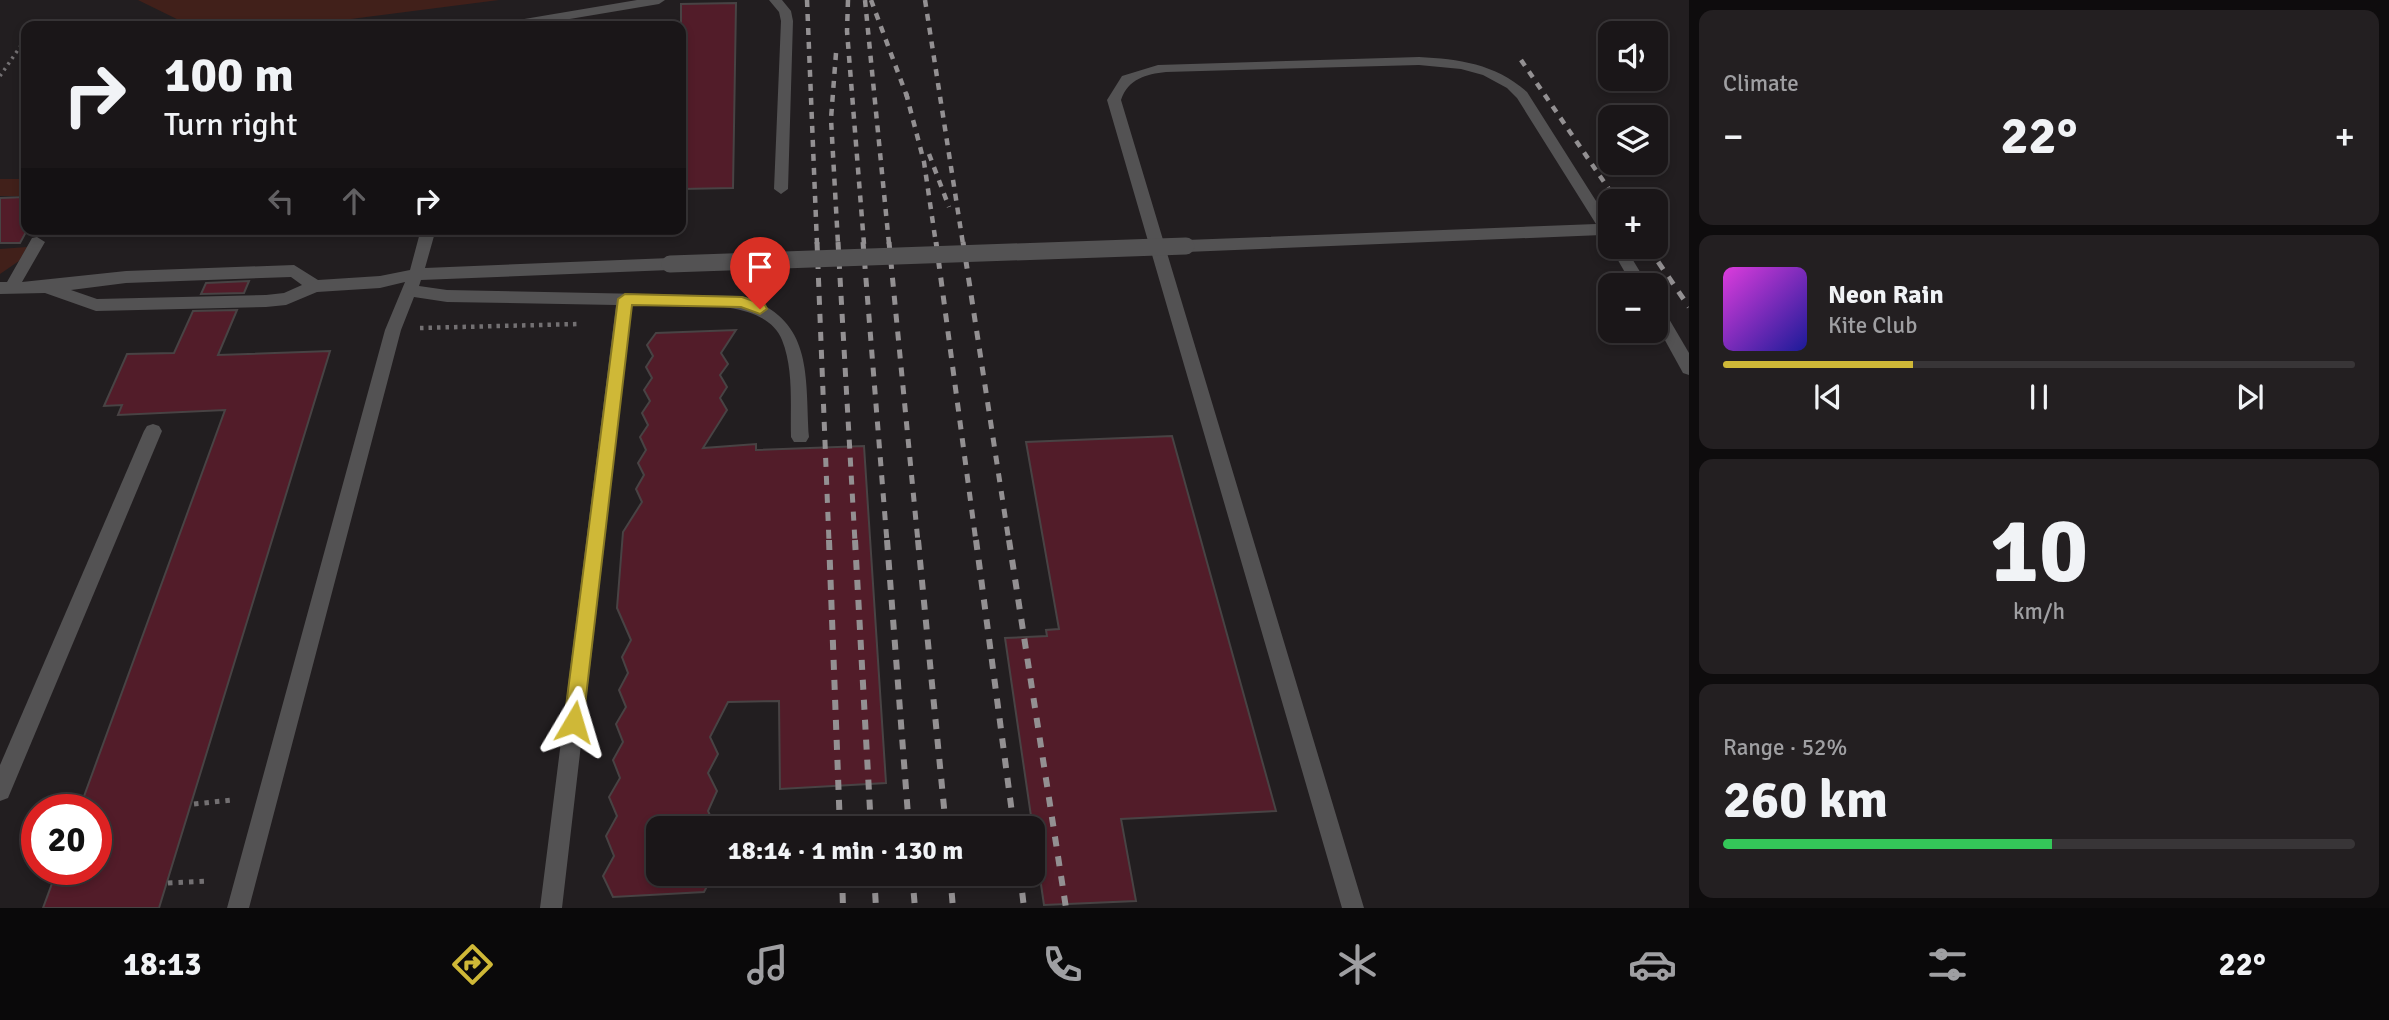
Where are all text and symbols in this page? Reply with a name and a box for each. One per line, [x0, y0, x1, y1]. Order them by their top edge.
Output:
map controls [1598, 21, 1668, 343]
button: sound [1598, 21, 1668, 91]
text: 100 m [164, 45, 294, 105]
icon: right [49, 49, 140, 140]
text: Climate [1723, 69, 1799, 98]
text: 22° [2001, 104, 2077, 168]
text: Turn right [164, 105, 297, 144]
button: layers [1598, 105, 1668, 175]
text: − [1723, 113, 1744, 160]
text: + [2334, 113, 2355, 160]
icon: left [262, 182, 300, 220]
icon: ahead [335, 182, 373, 220]
icon: right [408, 182, 446, 220]
button: + [1598, 189, 1668, 259]
pin [730, 237, 790, 309]
icon: arrive [741, 248, 779, 286]
button: − [1598, 273, 1668, 343]
text: Neon Rain [1828, 279, 1944, 311]
text: Kite Club [1828, 311, 1917, 340]
icon: previous [1809, 378, 1847, 416]
icon: pause [2020, 378, 2058, 416]
icon: next [2231, 378, 2269, 416]
text: 10 [1990, 495, 2088, 608]
text: km/h [2013, 597, 2065, 626]
position arrow [537, 685, 611, 759]
text: Range · 52% [1723, 733, 1847, 762]
text: 260 km [1723, 768, 1888, 832]
speed limit sign: 20 [21, 794, 112, 885]
text: 18:14 · 1 min · 130 m [728, 835, 963, 867]
icon: directions [448, 940, 497, 989]
icon: music [743, 940, 792, 989]
icon: phone [1038, 940, 1087, 989]
icon: climate [1333, 940, 1382, 989]
icon: car [1628, 940, 1677, 989]
icon: filters [1923, 940, 1972, 989]
text: 18:13 [123, 945, 202, 984]
text: 22° [2218, 945, 2266, 984]

